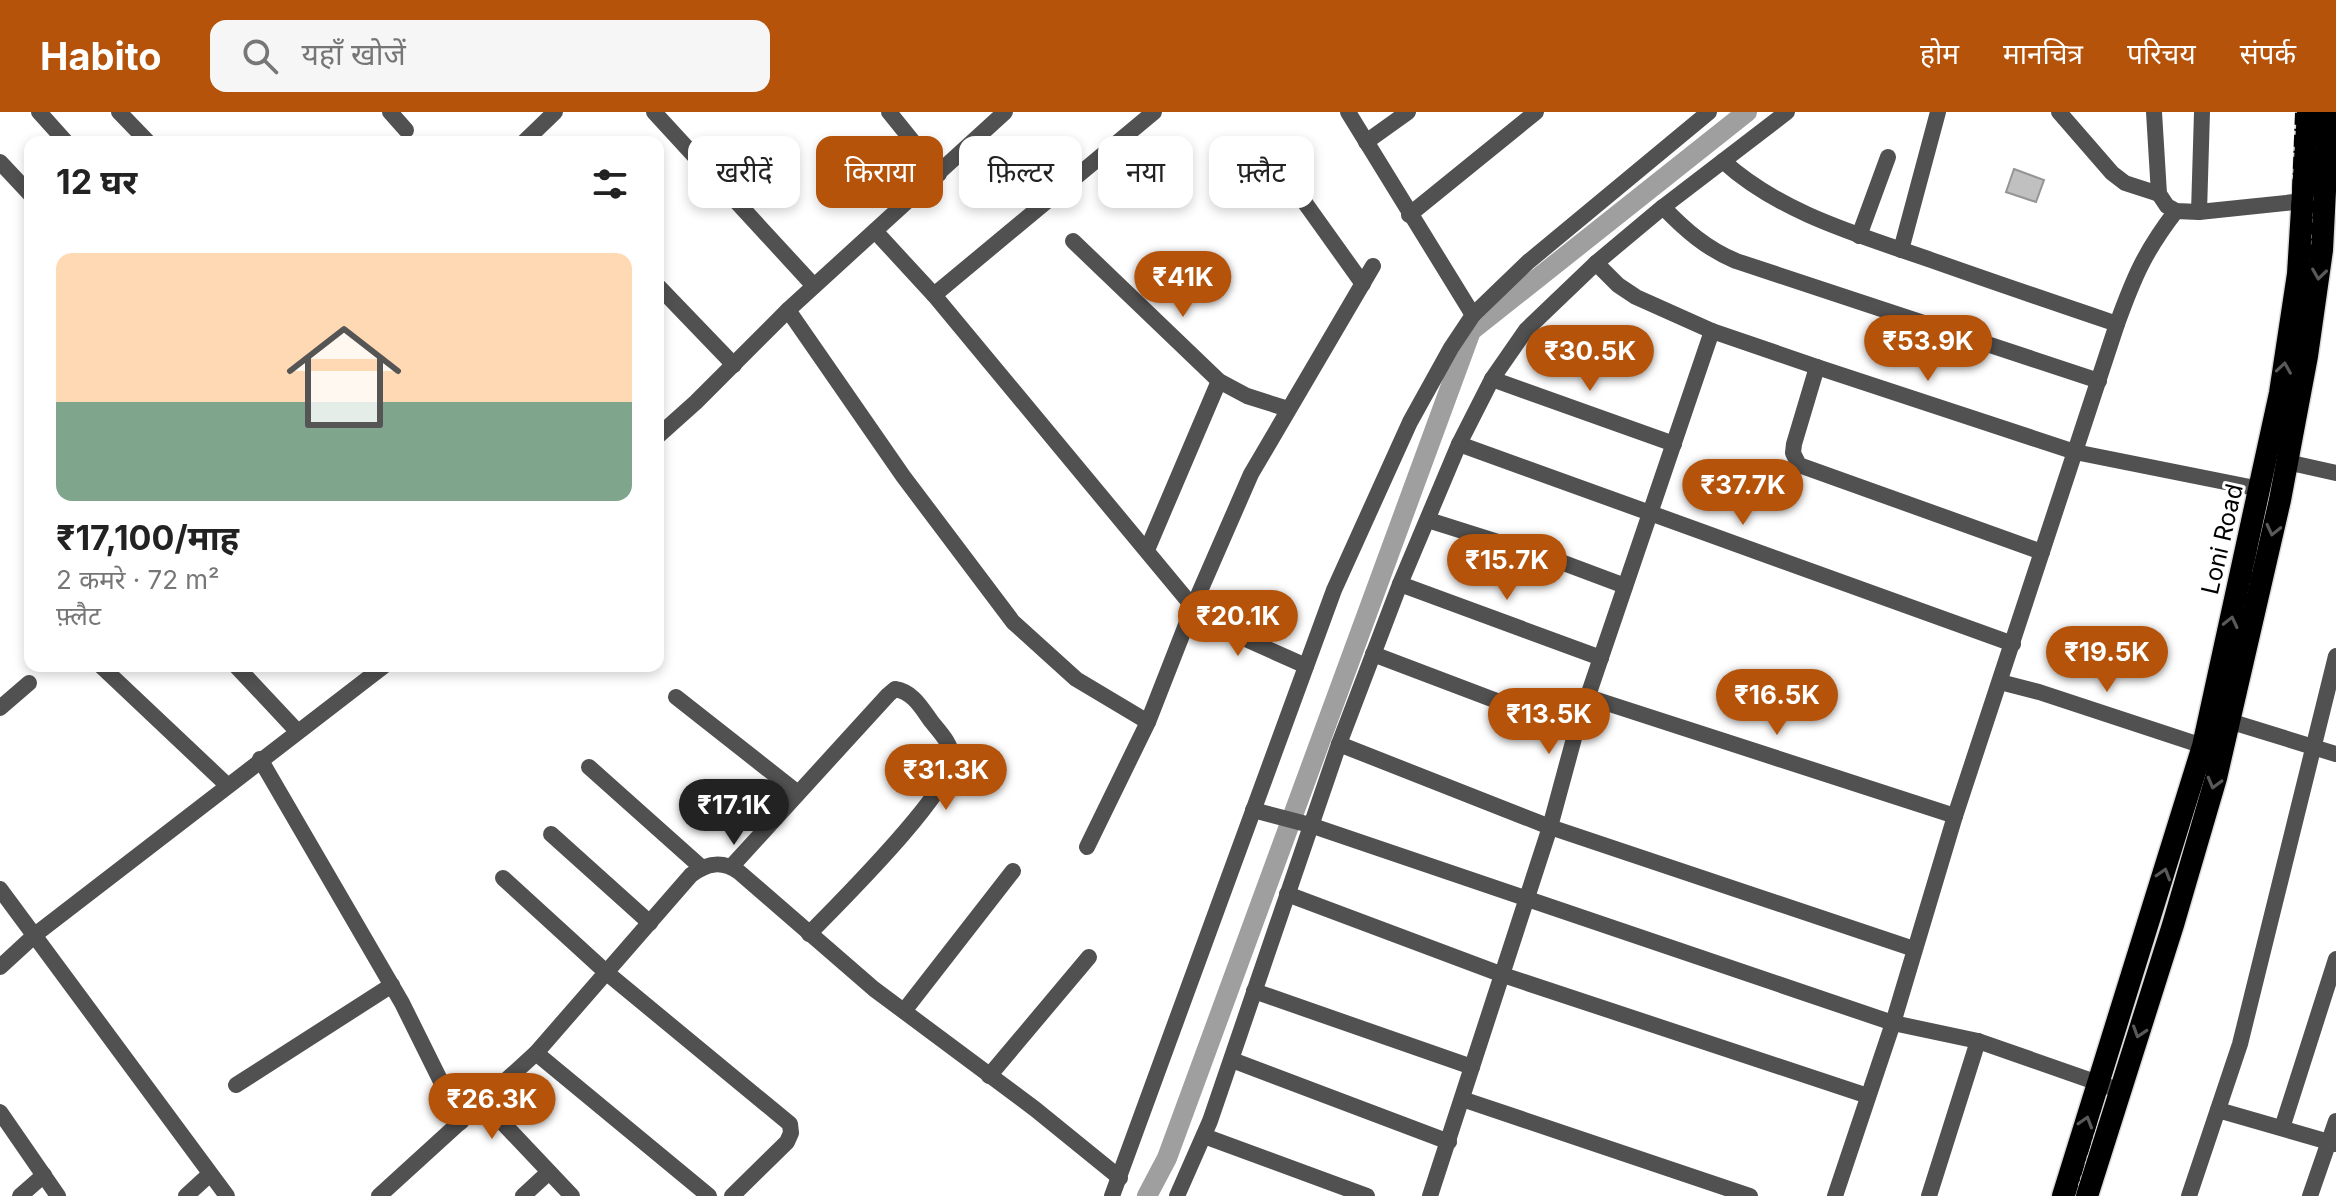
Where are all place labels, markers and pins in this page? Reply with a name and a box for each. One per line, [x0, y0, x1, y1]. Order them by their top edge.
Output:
pin: ₹41K [1136, 251, 1230, 319]
pin: ₹53.9K [1863, 315, 1993, 383]
pin: ₹30.5K [1525, 325, 1655, 393]
pin: ₹37.7K [1678, 459, 1808, 527]
pin: ₹15.7K [1442, 534, 1572, 602]
pin: ₹20.1K [1173, 590, 1303, 658]
pin: ₹19.5K [2042, 626, 2172, 694]
pin: ₹16.5K [1712, 669, 1842, 737]
pin: ₹13.5K [1484, 688, 1614, 756]
pin: ₹31.3K [881, 744, 1011, 812]
pin: ₹17.1K [669, 779, 799, 847]
pin: ₹26.3K [427, 1073, 557, 1141]

